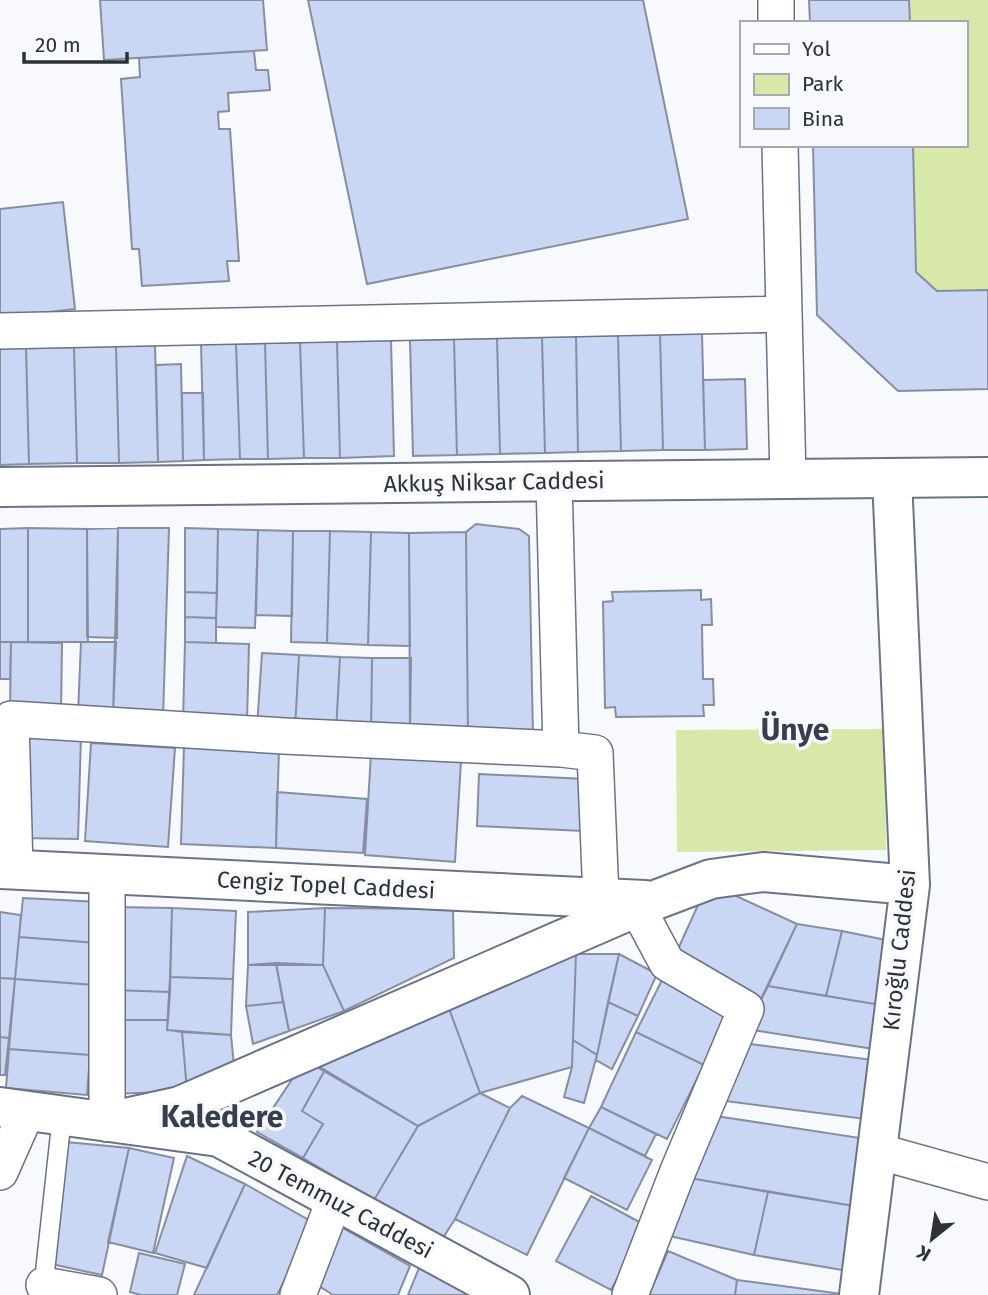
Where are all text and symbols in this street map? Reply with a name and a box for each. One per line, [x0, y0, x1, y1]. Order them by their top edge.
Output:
scale bar [24, 21, 128, 65]
legend [740, 21, 967, 147]
text: 20 m [35, 32, 81, 58]
text: Yol [802, 36, 831, 62]
text: Park [802, 71, 844, 97]
text: Bina [802, 106, 844, 132]
street label: Akkuş Niksar Caddesi [383, 466, 605, 498]
district label: Ünye [761, 711, 829, 748]
street label: Cengiz Topel Caddesi [216, 865, 436, 905]
street label: Kıroğlu Caddesi [877, 868, 921, 1032]
district label: Kaledere [161, 1099, 283, 1135]
street label: 20 Temmuz Caddesi [244, 1144, 438, 1264]
north arrow [897, 1204, 967, 1274]
text: K [912, 1240, 935, 1266]

